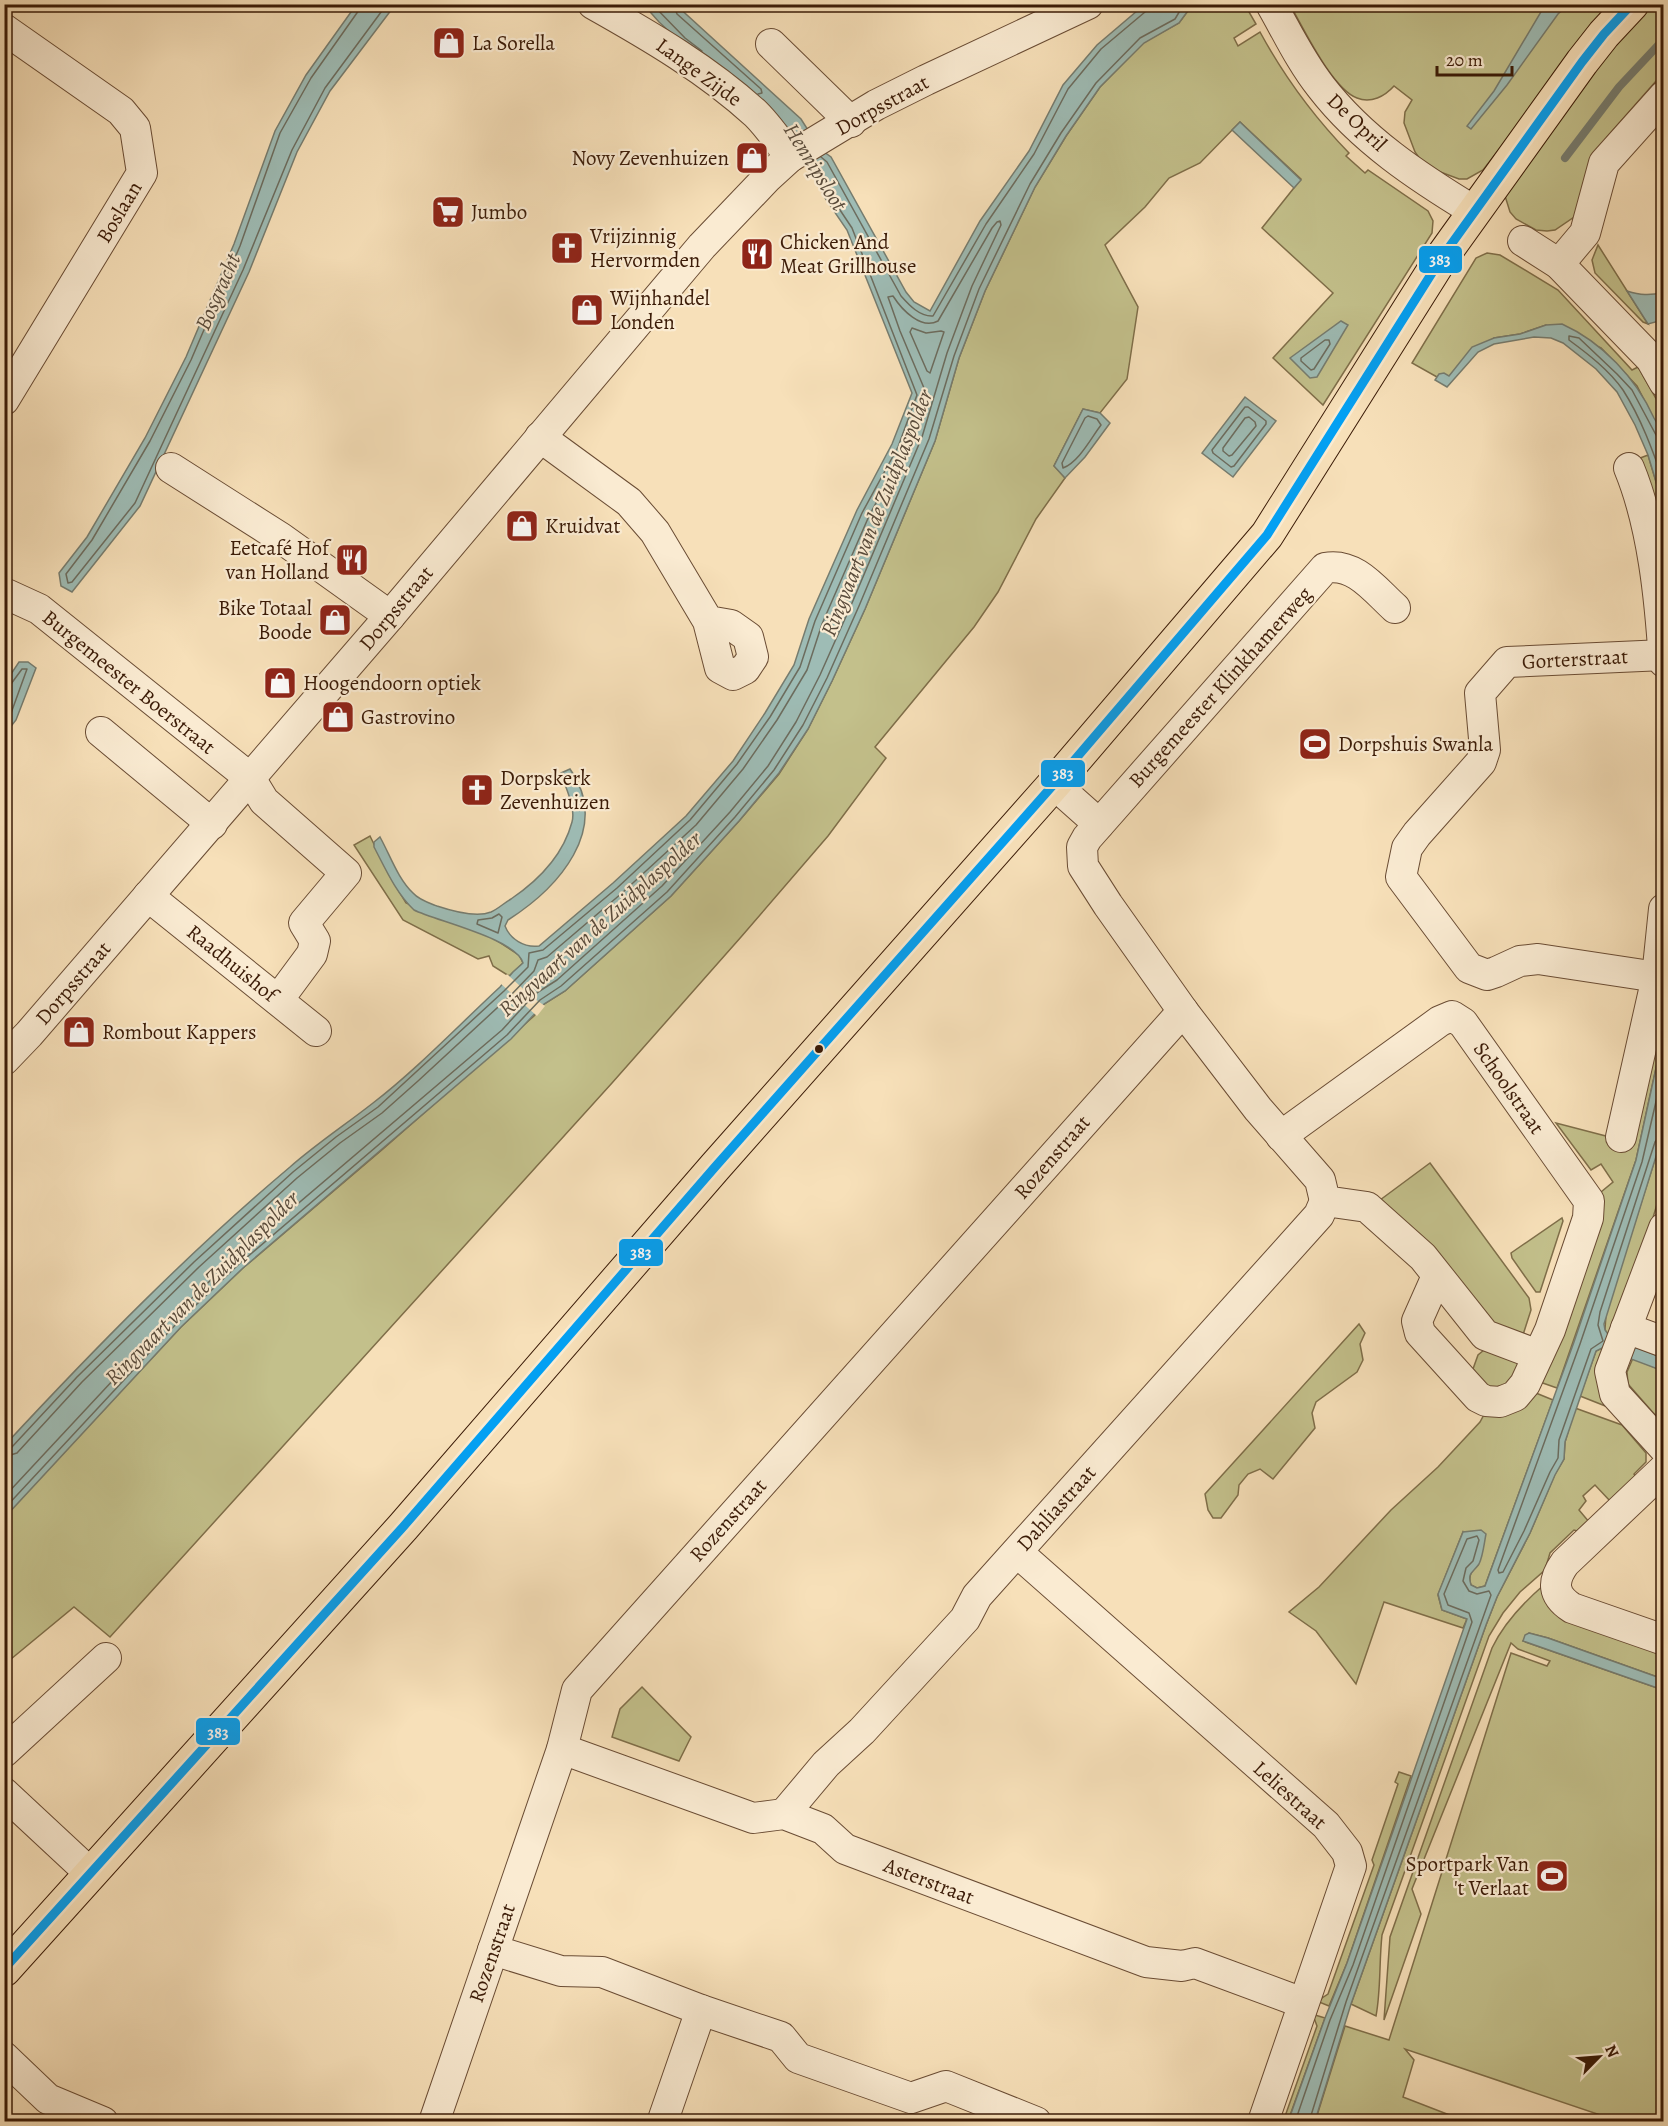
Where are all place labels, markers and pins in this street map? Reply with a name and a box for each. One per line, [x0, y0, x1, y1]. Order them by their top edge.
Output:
shop icon: La Sorella [431, 25, 467, 61]
place label: La Sorella [472, 29, 555, 57]
shop icon: Novy Zevenhuizen [734, 140, 770, 176]
place label: Novy Zevenhuizen [571, 144, 729, 172]
supermarket icon: Jumbo [430, 194, 466, 230]
place label: Jumbo [471, 198, 527, 226]
place label: Vrijzinnig Hervormden [589, 222, 700, 274]
place label: Chicken And Meat Grillhouse [780, 228, 916, 280]
church icon: Vrijzinnig Hervormden [549, 230, 585, 266]
restaurant icon: Chicken And Meat Grillhouse [739, 236, 775, 272]
place label: Wijnhandel Londen [609, 284, 710, 336]
shop icon: Wijnhandel Londen [569, 292, 605, 328]
shop icon: Kruidvat [504, 508, 540, 544]
place label: Kruidvat [545, 512, 621, 540]
place label: Eetcafé Hof van Holland [225, 534, 332, 586]
restaurant icon: Eetcafé Hof van Holland [334, 542, 370, 578]
place label: Bike Totaal Boode [218, 594, 312, 646]
shop icon: Bike Totaal Boode [317, 602, 353, 638]
shop icon: Hoogendoorn optiek [262, 665, 298, 701]
place label: Hoogendoorn optiek [303, 669, 481, 697]
shop icon: Gastrovino [320, 699, 356, 735]
place label: Gastrovino [361, 703, 455, 731]
sports icon: Dorpshuis Swanla [1297, 726, 1333, 762]
place label: Dorpshuis Swanla [1338, 730, 1493, 758]
place label: Dorpskerk Zevenhuizen [500, 764, 610, 816]
church icon: Dorpskerk Zevenhuizen [459, 772, 495, 808]
shop icon: Rombout Kappers [61, 1014, 97, 1050]
place label: Rombout Kappers [102, 1018, 257, 1046]
unlabelled marker [813, 1043, 825, 1055]
place label: Sportpark Van 't Verlaat [1405, 1850, 1529, 1902]
sports icon: Sportpark Van 't Verlaat [1534, 1858, 1570, 1894]

